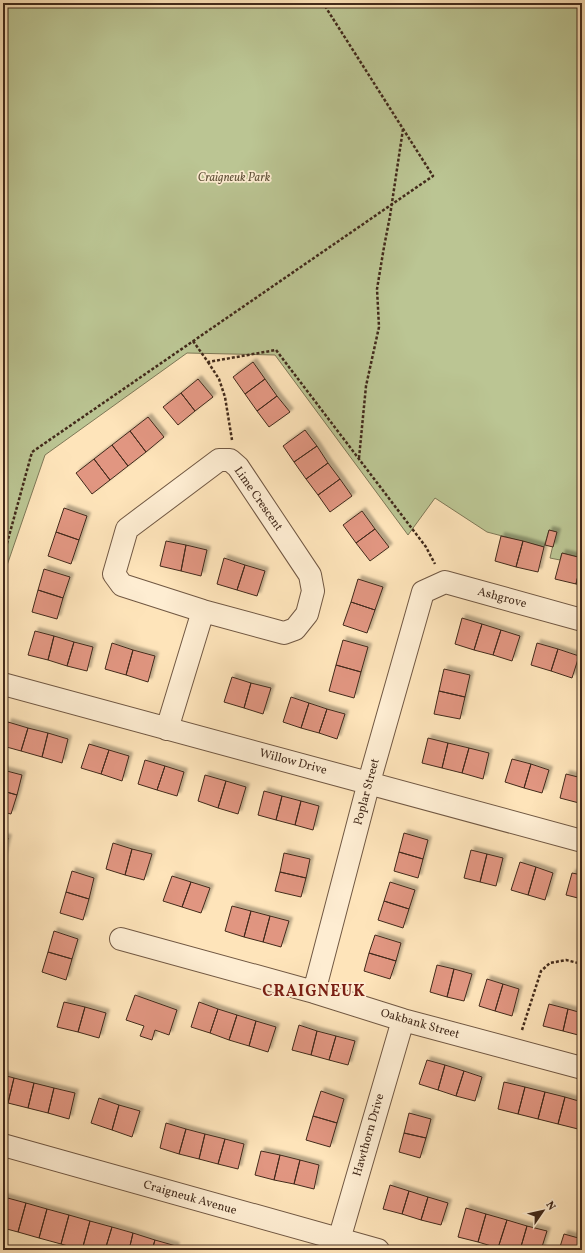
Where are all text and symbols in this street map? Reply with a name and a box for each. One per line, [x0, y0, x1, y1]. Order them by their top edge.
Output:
park label: Craigneuk Park [198, 170, 271, 186]
street label: Lime Crescent [230, 464, 286, 534]
street label: Ashgrove [476, 584, 529, 612]
street label: Willow Drive [257, 745, 329, 779]
street label: Poplar Street [350, 757, 384, 827]
district label: CRAIGNEUK [262, 981, 366, 1003]
street label: Oakbank Street [379, 1005, 461, 1043]
street label: Hawthorn Drive [350, 1091, 389, 1178]
street label: Craigneuk Avenue [141, 1177, 239, 1219]
north arrow [523, 1191, 563, 1231]
text: N [542, 1199, 559, 1214]

